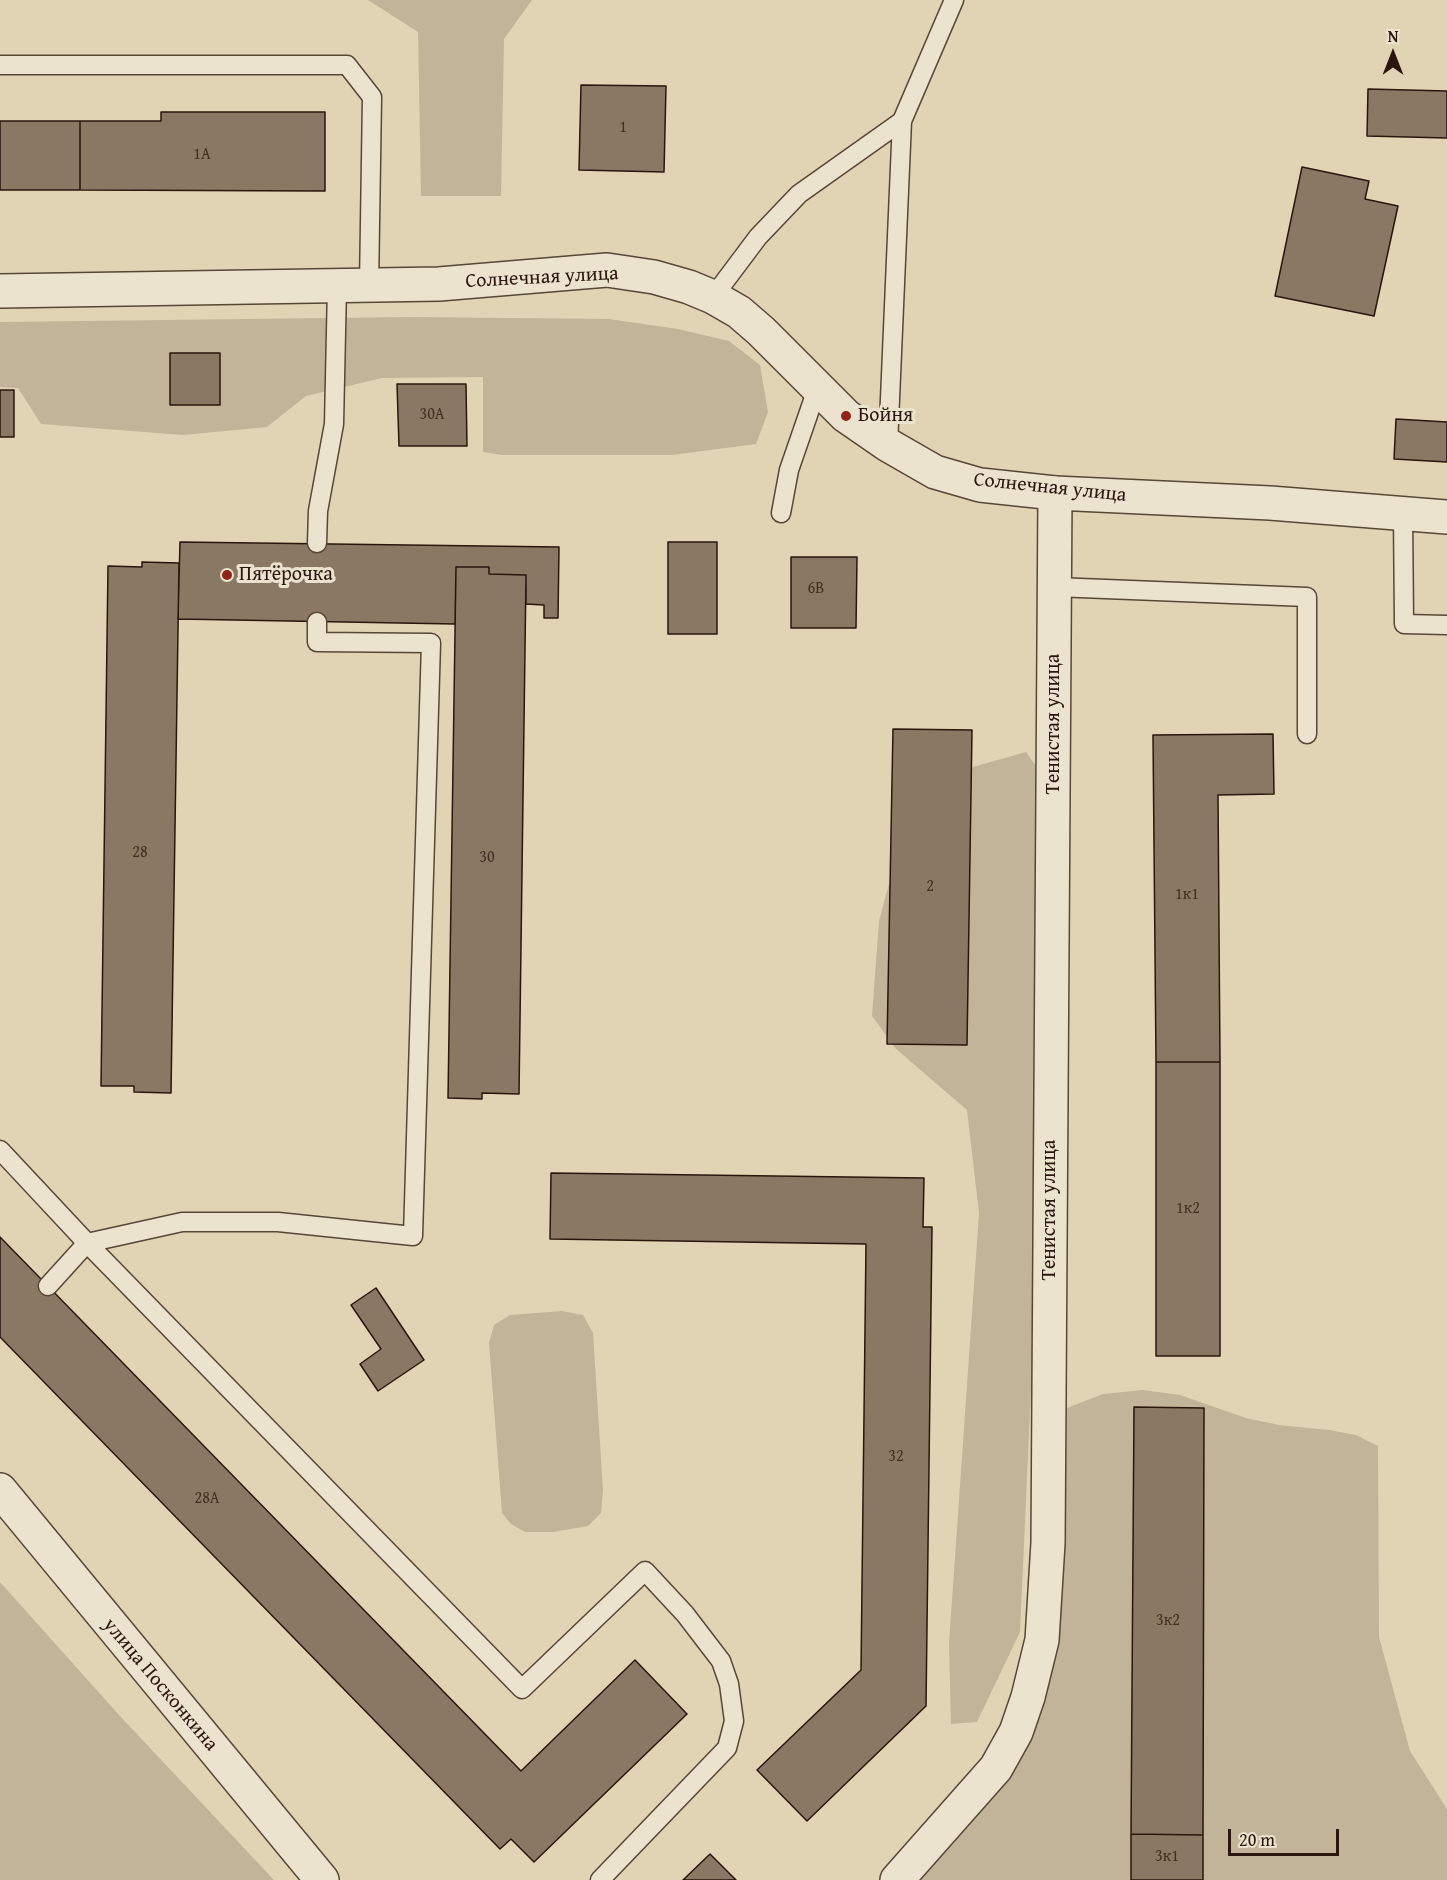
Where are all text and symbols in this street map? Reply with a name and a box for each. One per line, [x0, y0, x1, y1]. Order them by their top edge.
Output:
north arrow [1363, 24, 1423, 84]
text: N [1388, 24, 1398, 48]
house number: 1 [619, 118, 627, 138]
house number: 1А [193, 145, 211, 165]
street label: Солнечная улица [465, 262, 619, 294]
place label: Бойня [858, 404, 913, 428]
house number: 30А [419, 405, 445, 425]
marker: Бойня [839, 409, 853, 423]
street label: Солнечная улица [972, 468, 1128, 508]
place label: Пятёрочка [239, 563, 333, 587]
marker: Пятёрочка [220, 568, 234, 582]
house number: 6В [808, 579, 824, 599]
street label: Тенистая улица [1042, 654, 1066, 794]
house number: 28 [132, 843, 148, 863]
house number: 30 [479, 848, 495, 868]
house number: 2 [926, 877, 934, 897]
house number: 1к1 [1175, 885, 1199, 905]
street label: Тенистая улица [1038, 1140, 1062, 1280]
house number: 1к2 [1176, 1199, 1200, 1219]
house number: 32 [888, 1447, 904, 1467]
house number: 28А [194, 1489, 220, 1509]
house number: 3к2 [1156, 1611, 1180, 1631]
street label: улица Посконкина [97, 1614, 223, 1756]
scale bar [1231, 1817, 1342, 1855]
text: 20 m [1239, 1826, 1275, 1853]
house number: 3к1 [1155, 1847, 1179, 1867]

